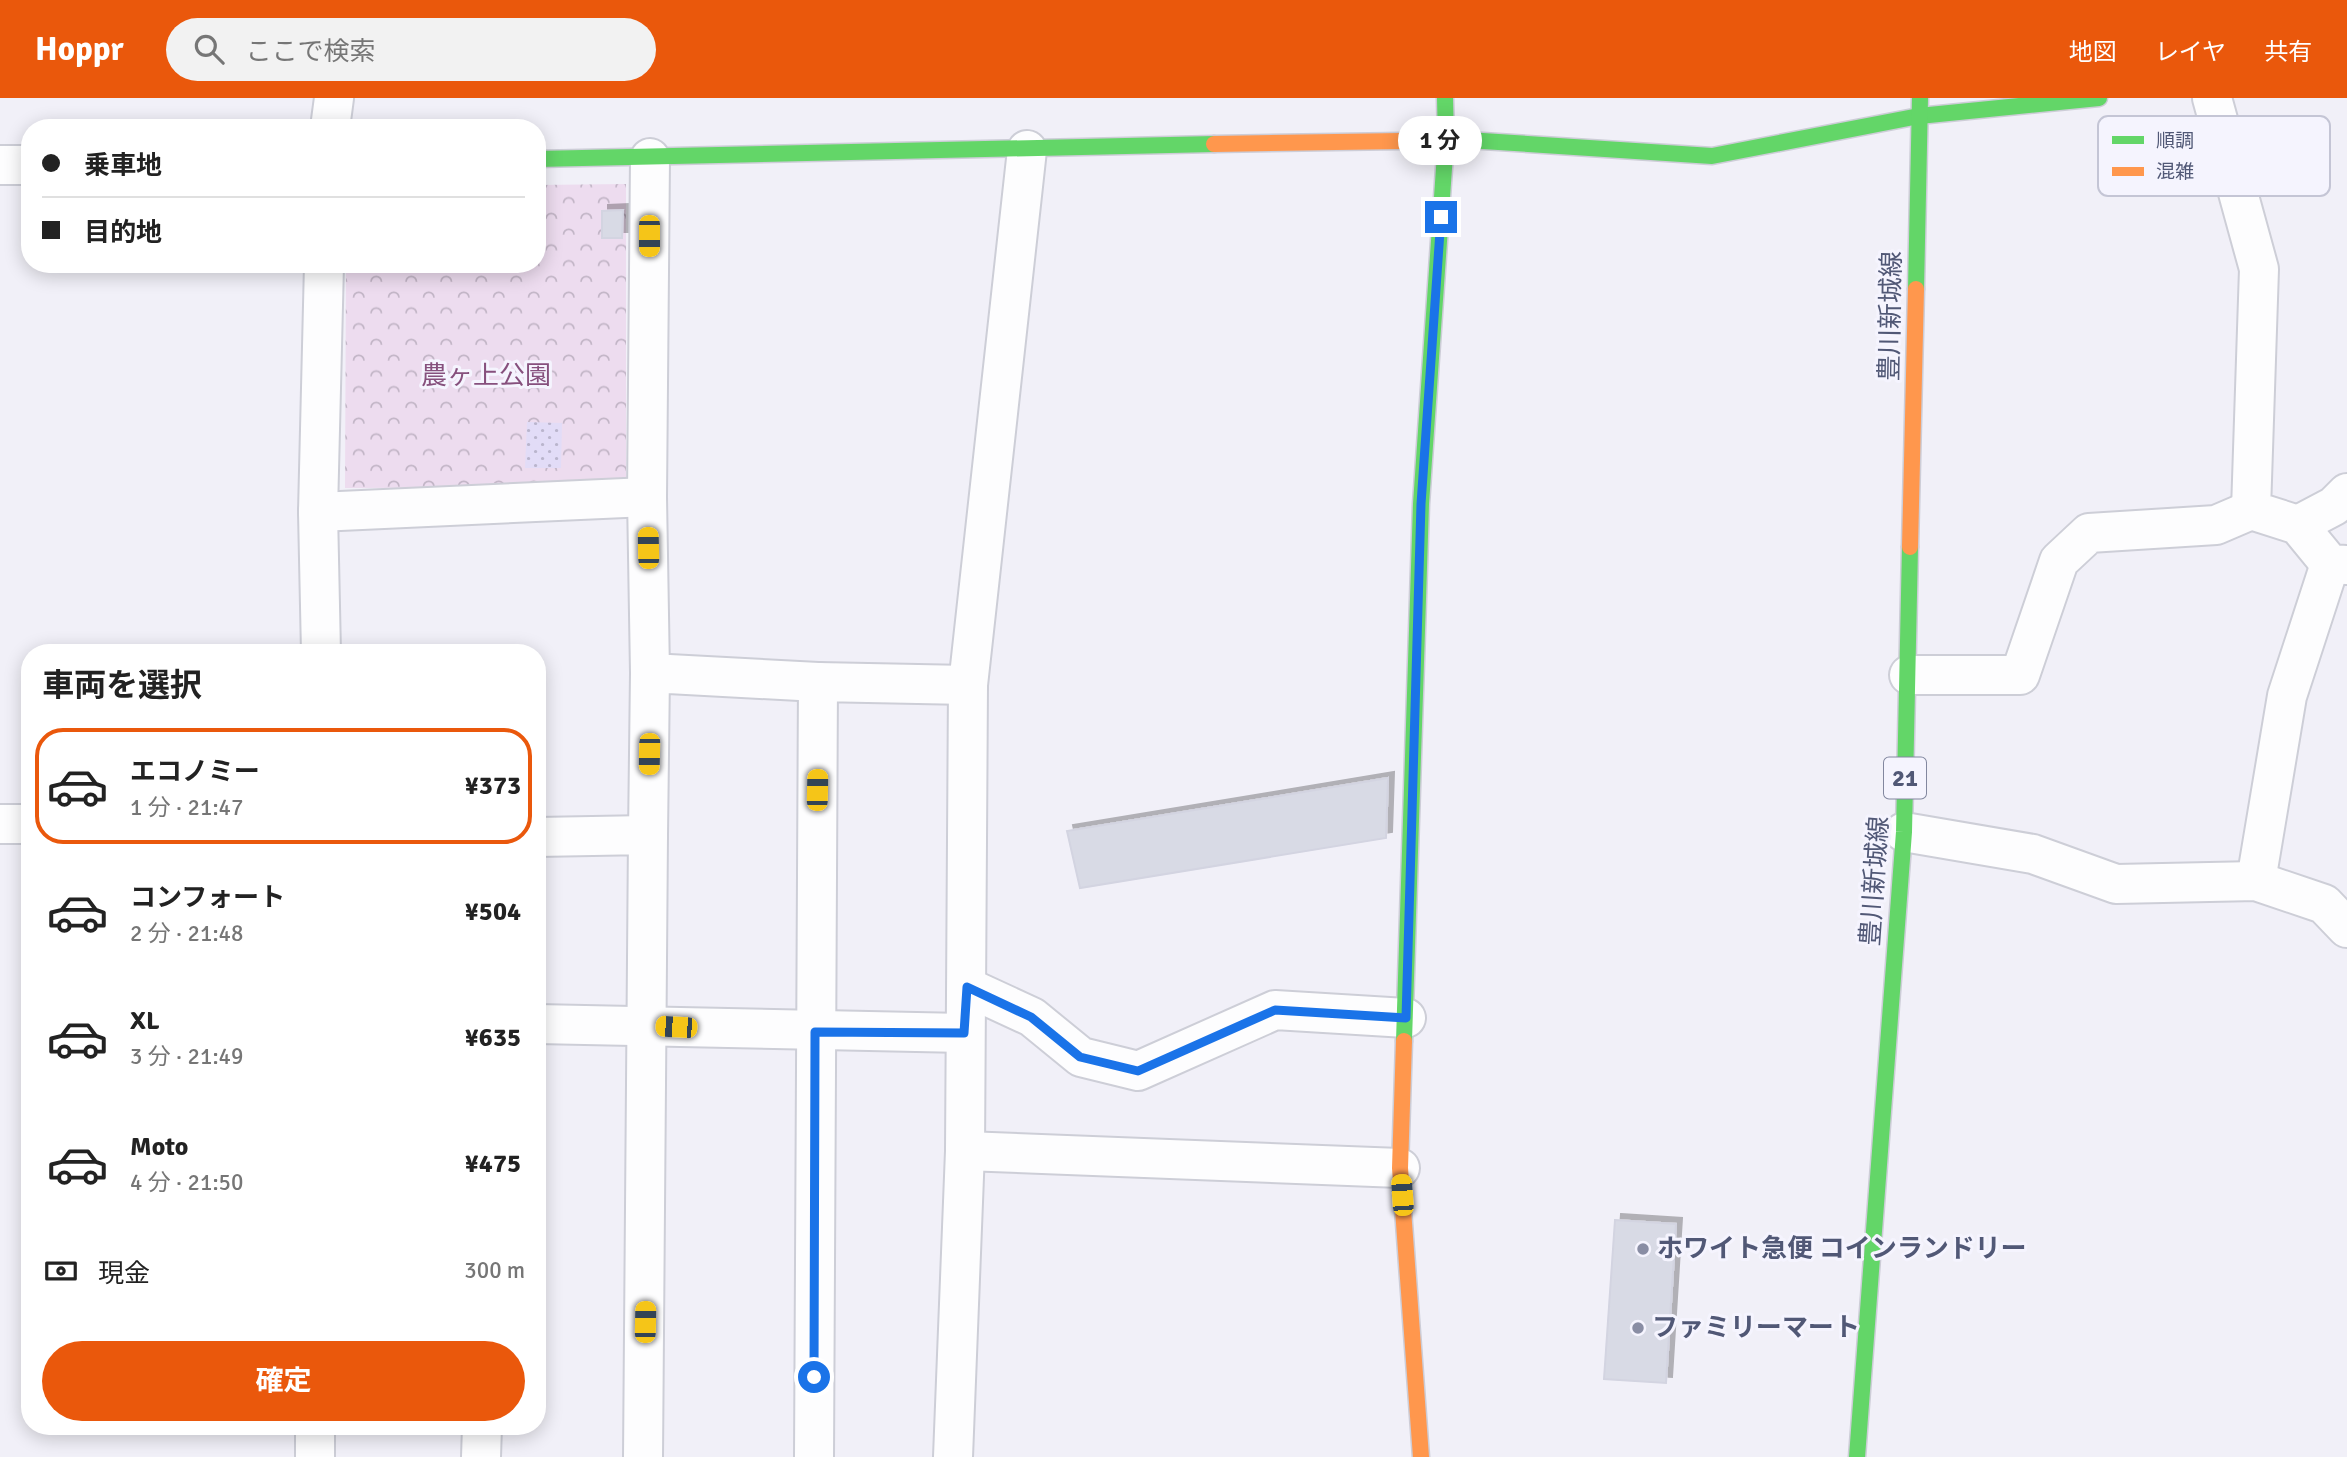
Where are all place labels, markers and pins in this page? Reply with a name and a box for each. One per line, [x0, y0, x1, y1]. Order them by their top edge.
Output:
place label: ホワイト急便 コインランドリー [1657, 1233, 2027, 1265]
marker: ホワイト急便 コインランドリー [1635, 1241, 1651, 1257]
place label: ファミリーマート [1652, 1312, 1860, 1344]
marker: ファミリーマート [1630, 1320, 1646, 1336]

